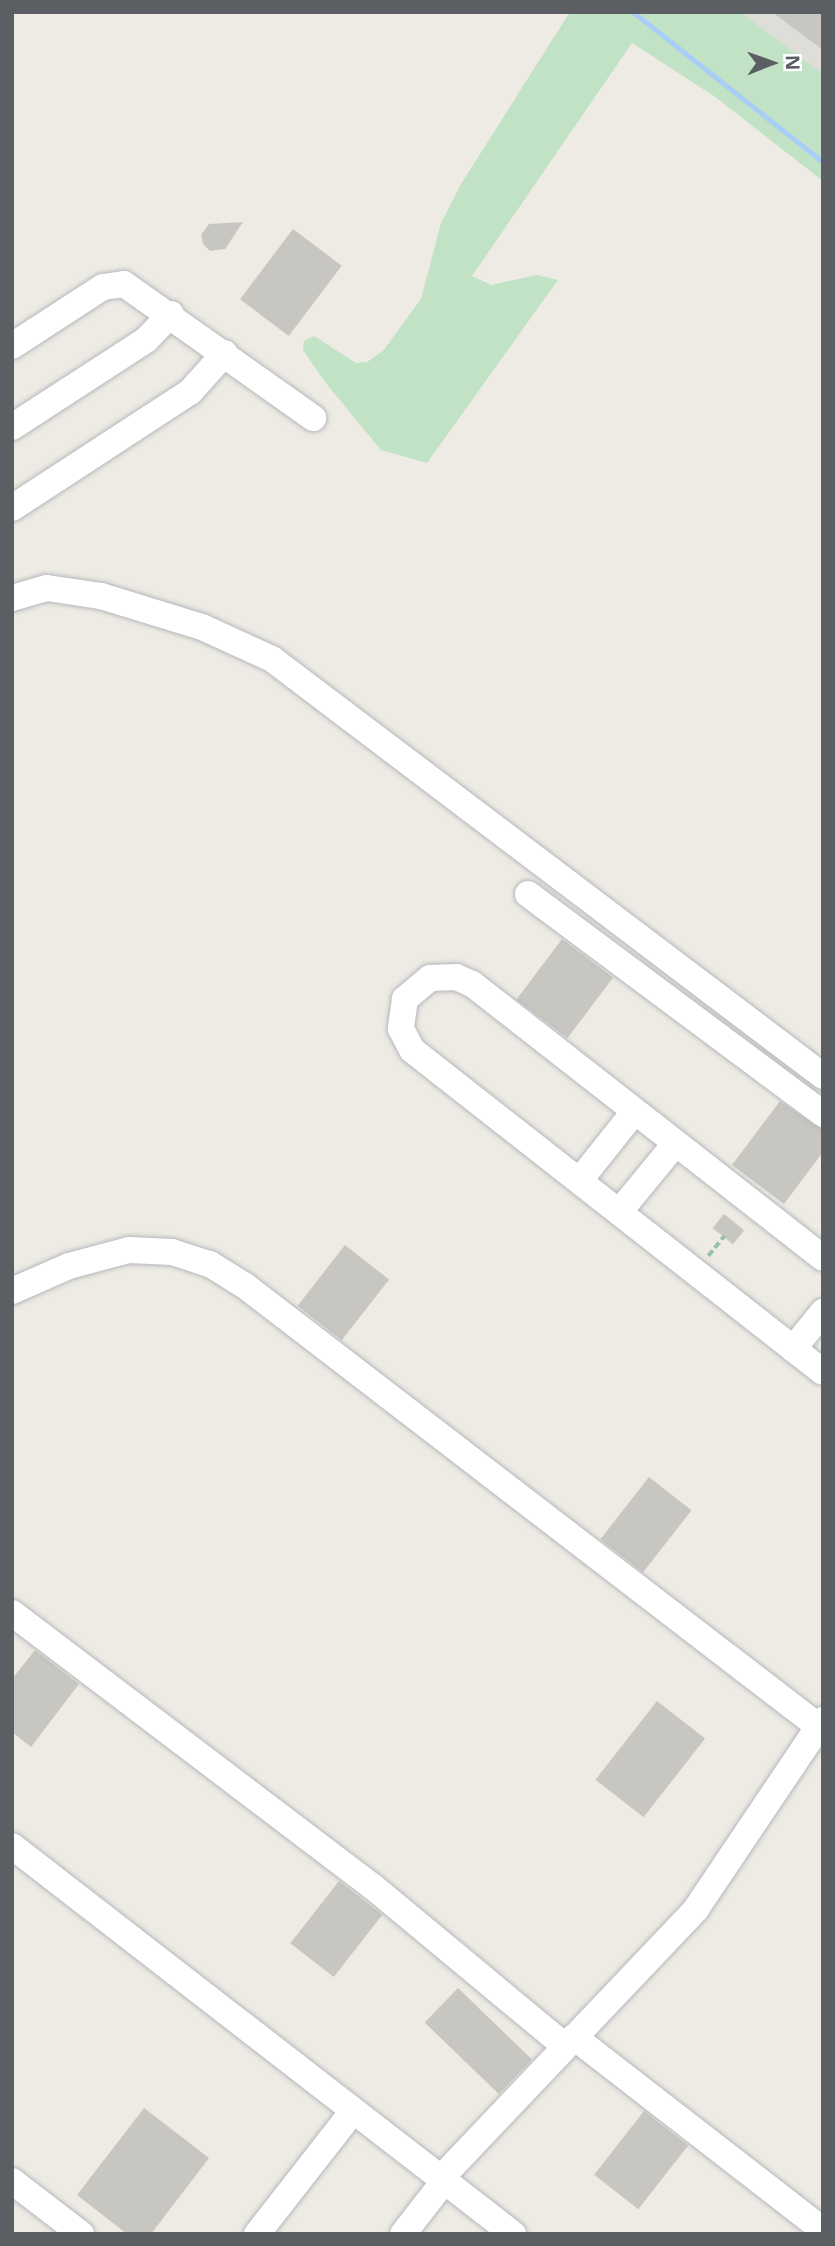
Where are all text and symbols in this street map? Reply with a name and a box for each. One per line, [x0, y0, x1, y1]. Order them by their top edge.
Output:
north arrow [737, 28, 807, 98]
text: N [780, 55, 806, 71]

